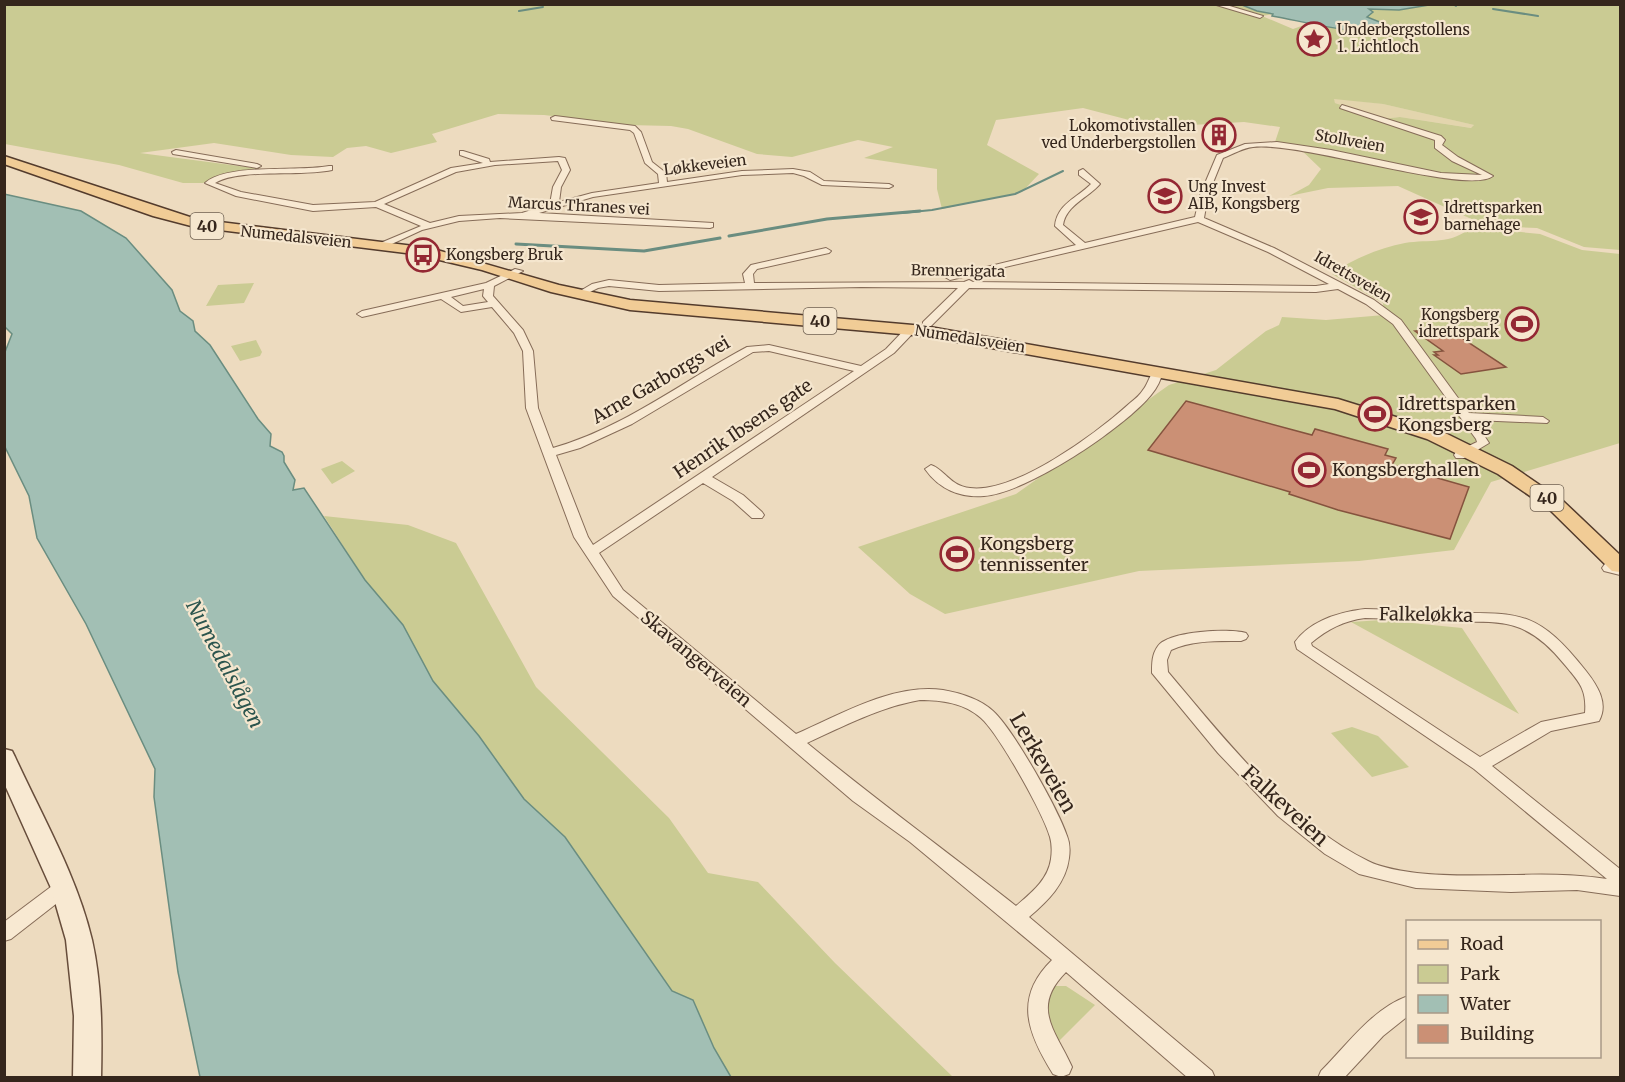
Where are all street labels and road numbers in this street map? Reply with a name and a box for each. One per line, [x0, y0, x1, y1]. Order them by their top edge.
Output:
street label: Stollveien [1314, 125, 1387, 156]
street label: Løkkeveien [662, 150, 748, 179]
street label: Marcus Thranes vei [508, 192, 651, 219]
road number: 40 [190, 213, 224, 239]
street label: Numedalsveien [240, 221, 353, 252]
street label: Idrettsveien [1311, 247, 1395, 306]
street label: Brennerigata [911, 260, 1005, 281]
road number: 40 [804, 308, 836, 334]
street label: Numedalsveien [913, 320, 1027, 357]
street label: Arne Garborgs vei [587, 331, 734, 429]
street label: Henrik Ibsens gate [669, 374, 816, 484]
road number: 40 [1530, 485, 1564, 511]
street label: Falkeløkka [1379, 602, 1474, 627]
street label: Skavangerveien [636, 605, 757, 712]
street label: Lerkeveien [1004, 708, 1083, 818]
street label: Falkeveien [1236, 759, 1335, 852]

